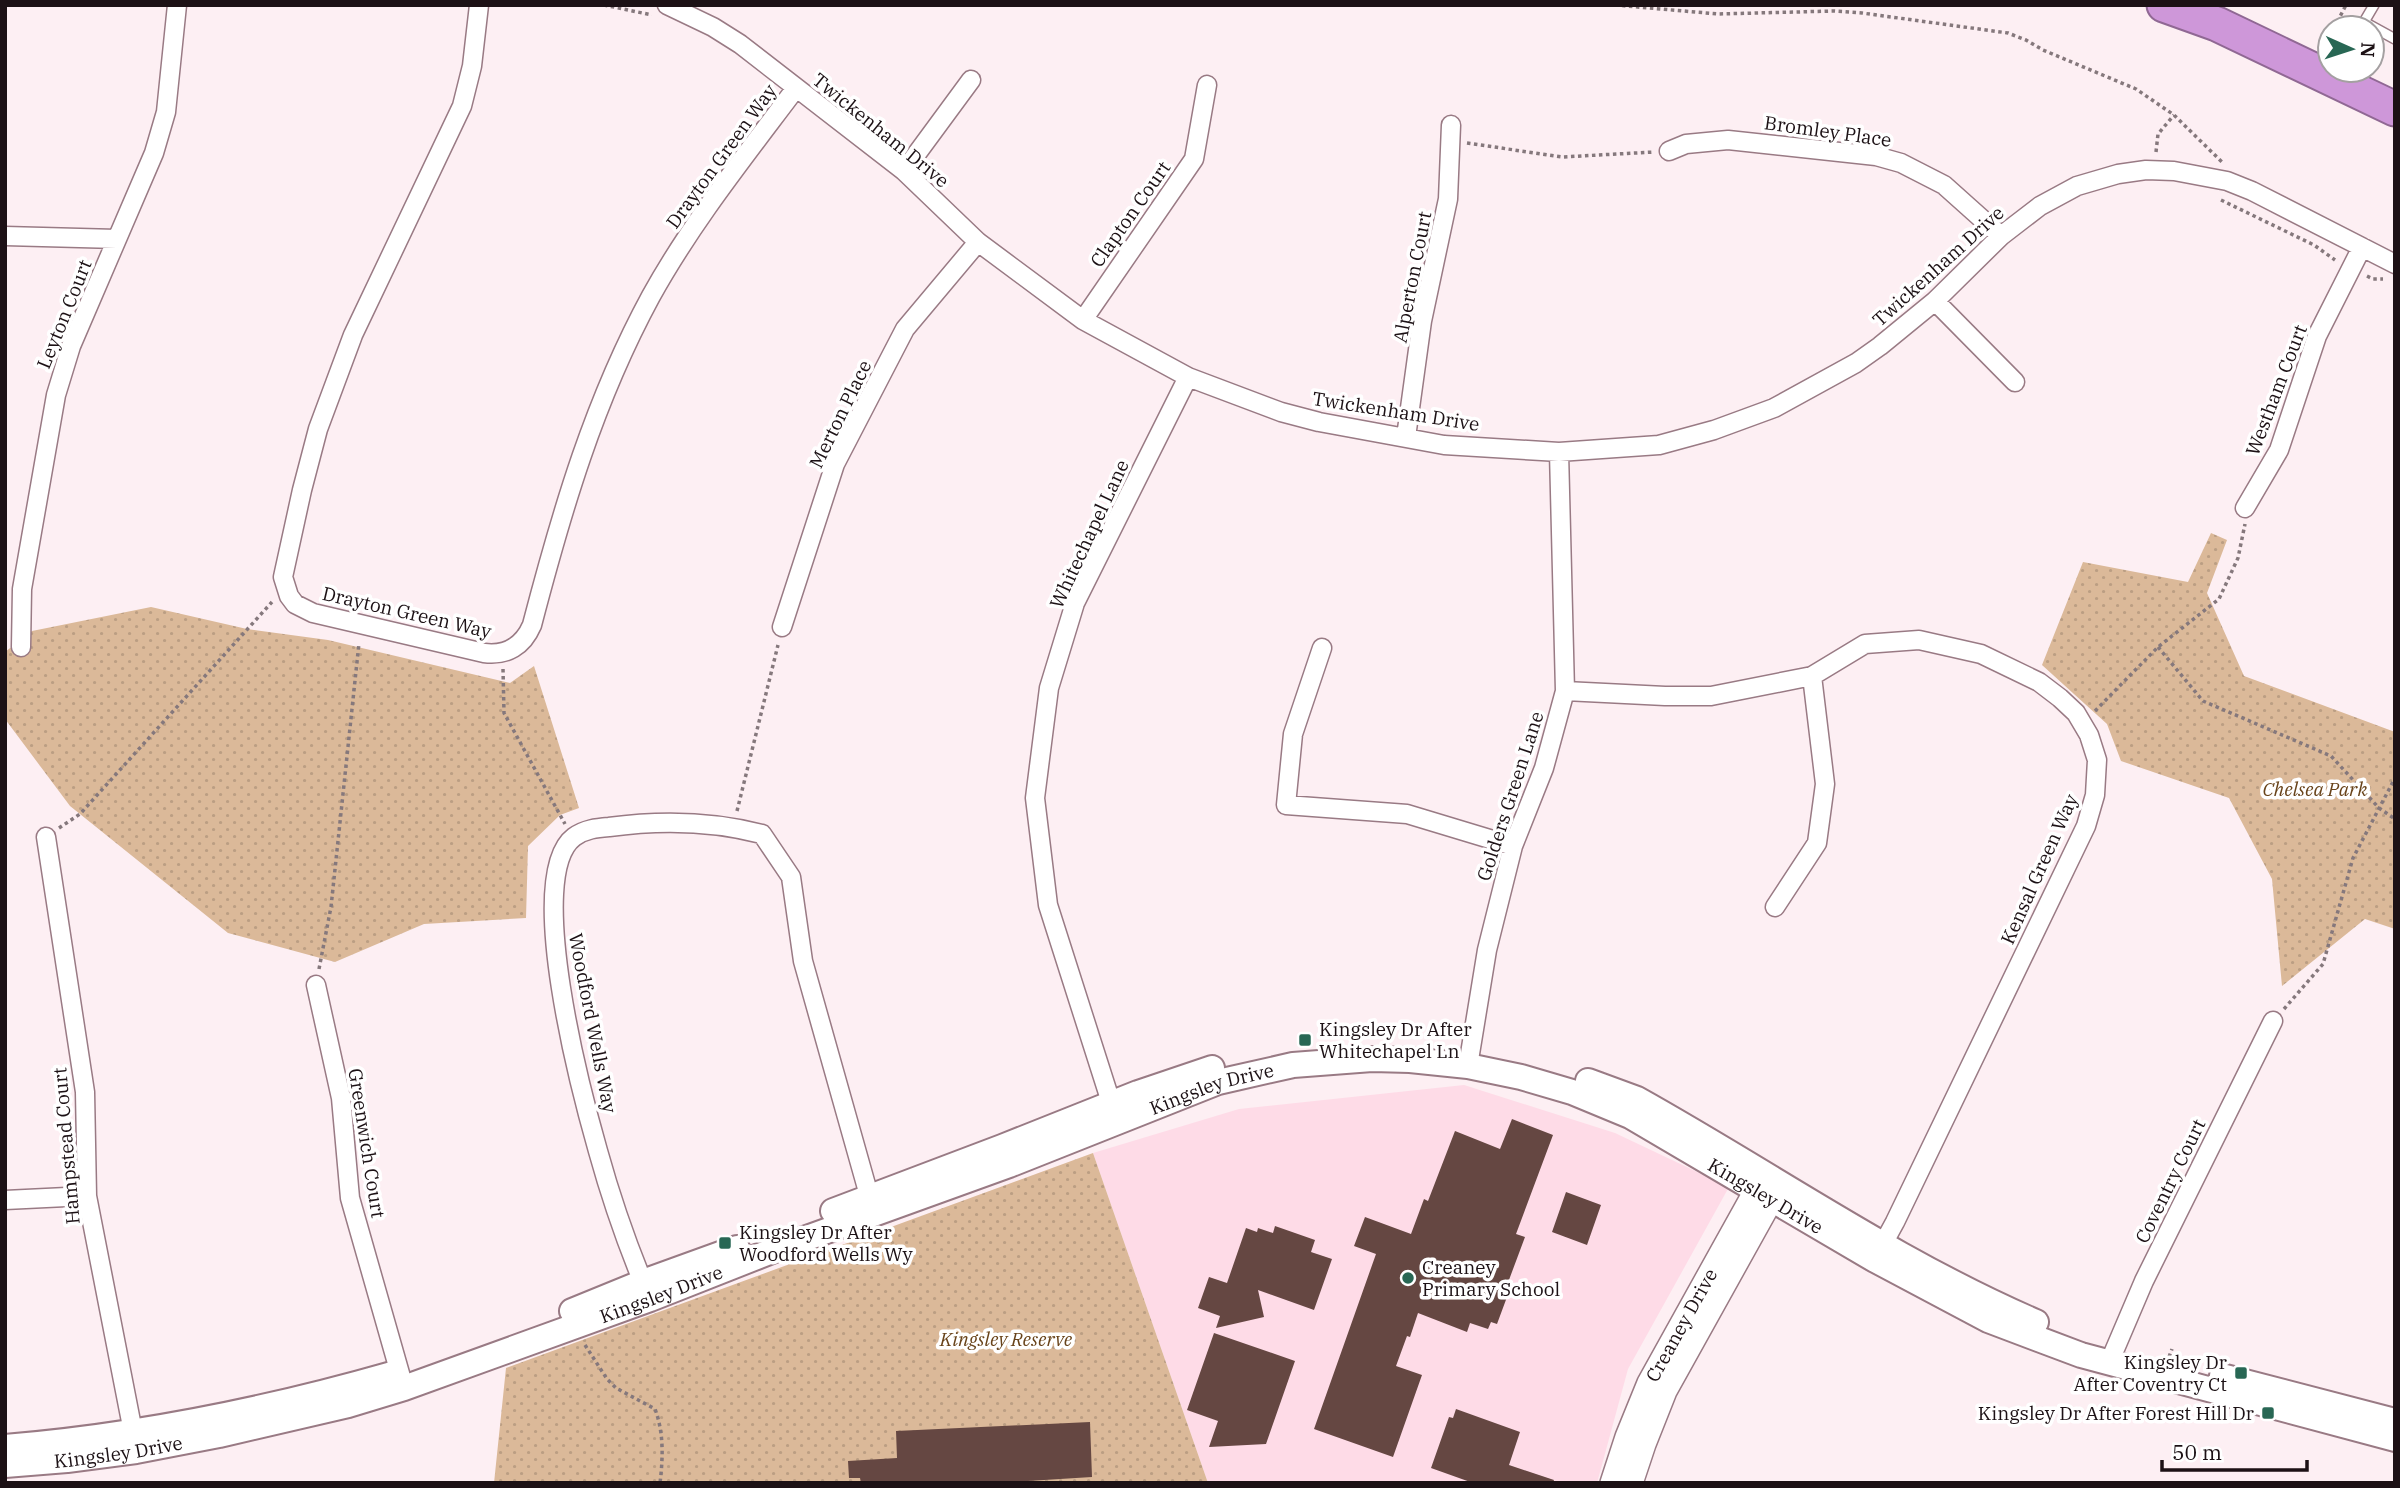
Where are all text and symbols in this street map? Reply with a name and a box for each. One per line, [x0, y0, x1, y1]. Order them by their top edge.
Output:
north arrow [2316, 14, 2386, 84]
text: N [2356, 42, 2380, 58]
street label: Twickenham Drive [808, 68, 954, 192]
street label: Drayton Green Way [661, 78, 782, 233]
street label: Bromley Place [1763, 110, 1893, 152]
street label: Clapton Court [1085, 156, 1176, 272]
street label: Twickenham Drive [1867, 201, 2009, 331]
street label: Alperton Court [1388, 209, 1437, 345]
street label: Leyton Court [31, 256, 97, 372]
street label: Westham Court [2240, 321, 2312, 459]
street label: Merton Place [804, 356, 876, 472]
street label: Twickenham Drive [1311, 386, 1481, 436]
street label: Whitechapel Lane [1044, 456, 1134, 612]
street label: Drayton Green Way [320, 581, 495, 643]
street label: Golders Green Lane [1471, 708, 1549, 884]
park label: Chelsea Park [2263, 777, 2368, 801]
street label: Kensal Green Way [1995, 790, 2083, 948]
street label: Woodford Wells Way [564, 931, 622, 1116]
place label: Kingsley Dr After Whitechapel Ln [1319, 1017, 1472, 1063]
marker: Kingsley Dr After Whitechapel Ln [1297, 1032, 1313, 1048]
street label: Kingsley Drive [1146, 1058, 1276, 1120]
street label: Hampstead Court [47, 1066, 85, 1226]
street label: Greenwich Court [343, 1066, 391, 1220]
street label: Coventry Court [2130, 1115, 2211, 1247]
street label: Kingsley Drive [1704, 1153, 1828, 1239]
place label: Kingsley Dr After Woodford Wells Wy [739, 1220, 913, 1266]
marker: Kingsley Dr After Woodford Wells Wy [717, 1235, 733, 1251]
place label: Creaney Primary School [1422, 1255, 1561, 1301]
street label: Kingsley Drive [596, 1260, 726, 1328]
street label: Creaney Drive [1640, 1264, 1722, 1386]
marker: Creaney Primary School [1400, 1270, 1416, 1286]
park label: Kingsley Reserve [939, 1327, 1073, 1351]
place label: Kingsley Dr After Coventry Ct [2074, 1350, 2228, 1396]
marker: Kingsley Dr After Coventry Ct [2233, 1365, 2249, 1381]
place label: Kingsley Dr After Forest Hill Dr [1978, 1401, 2255, 1425]
marker: Kingsley Dr After Forest Hill Dr [2260, 1405, 2276, 1421]
scale bar [2162, 1428, 2307, 1472]
street label: Kingsley Drive [53, 1430, 184, 1473]
text: 50 m [2172, 1438, 2222, 1466]

